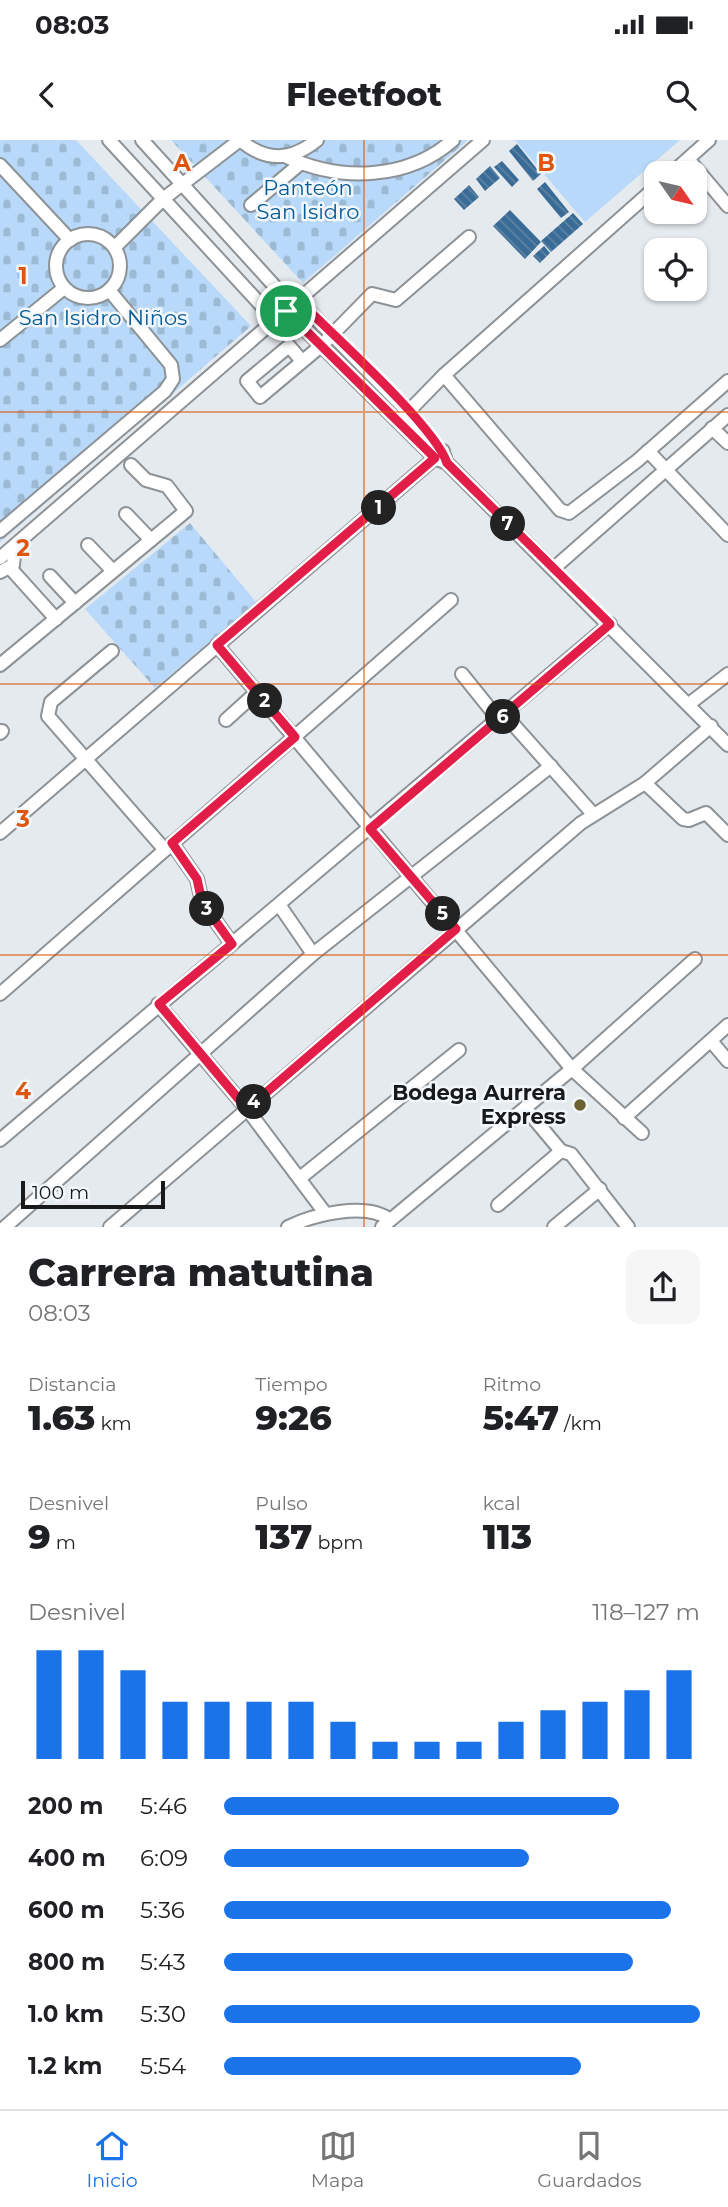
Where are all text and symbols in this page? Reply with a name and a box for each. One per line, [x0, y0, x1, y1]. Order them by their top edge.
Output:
text: 08:03 [35, 9, 109, 41]
text: Fleetfoot [286, 75, 442, 114]
icon: back [28, 76, 66, 114]
icon: search [662, 76, 700, 114]
text: A [172, 149, 191, 177]
text: B [537, 149, 555, 177]
north arrow [644, 161, 707, 224]
map controls [644, 161, 707, 301]
park label: Panteón San Isidro [257, 175, 359, 224]
button: locate [644, 238, 707, 301]
text: 1 [18, 262, 28, 290]
pin [256, 281, 316, 341]
icon: arrive [267, 292, 305, 330]
park label: San Isidro Niños [19, 305, 187, 330]
pin: 1 [362, 490, 396, 526]
text: 1 [375, 496, 382, 519]
pin: 7 [490, 506, 526, 542]
text: 7 [502, 512, 513, 535]
text: 2 [16, 534, 30, 562]
pin: 2 [247, 684, 282, 718]
text: 2 [259, 689, 270, 712]
pin: 6 [486, 700, 520, 734]
text: 6 [496, 705, 509, 728]
text: 3 [15, 805, 30, 833]
pin: 3 [190, 892, 224, 926]
pin: 5 [426, 896, 460, 932]
text: 3 [201, 897, 212, 920]
text: 5 [437, 902, 448, 925]
text: 4 [15, 1077, 31, 1105]
place label: Bodega Aurrera Express [392, 1080, 566, 1129]
pin: 4 [236, 1084, 272, 1119]
text: 4 [247, 1090, 260, 1113]
marker: Bodega Aurrera Express [572, 1097, 588, 1113]
scale bar [21, 1178, 164, 1210]
text: 100 m [32, 1181, 89, 1204]
text: Carrera matutina [28, 1249, 374, 1296]
button: share [626, 1250, 700, 1324]
text: 08:03 [28, 1299, 91, 1327]
text: Distancia [28, 1373, 116, 1396]
text: Tiempo [255, 1373, 328, 1396]
text: Ritmo [483, 1373, 541, 1396]
text: 1.63 [28, 1396, 95, 1439]
text: 9:26 [255, 1396, 332, 1439]
text: 5:47 [483, 1396, 559, 1439]
text: km [95, 1412, 132, 1435]
text: /km [559, 1412, 602, 1435]
text: Desnivel [28, 1492, 109, 1515]
text: Pulso [255, 1492, 308, 1515]
text: kcal [483, 1492, 521, 1515]
text: 9 [28, 1515, 51, 1558]
text: 137 [255, 1515, 313, 1558]
text: 113 [483, 1515, 532, 1558]
text: m [51, 1531, 76, 1554]
text: bpm [313, 1531, 363, 1554]
text: Desnivel [28, 1598, 126, 1626]
text: 118–127 m [592, 1598, 700, 1626]
text: 200 m [28, 1792, 103, 1820]
text: 5:46 [140, 1792, 187, 1820]
text: 400 m [28, 1844, 106, 1872]
text: 6:09 [140, 1844, 188, 1872]
text: 600 m [28, 1896, 105, 1924]
text: 5:36 [140, 1896, 185, 1924]
text: 800 m [28, 1948, 105, 1976]
text: 5:43 [140, 1948, 186, 1976]
text: 1.0 km [28, 2000, 104, 2028]
text: 5:30 [140, 2000, 186, 2028]
text: 1.2 km [28, 2052, 102, 2080]
text: 5:54 [140, 2052, 186, 2080]
tab: Inicio [87, 2127, 138, 2192]
tab: Mapa [311, 2127, 364, 2192]
tab: Guardados [537, 2127, 641, 2192]

